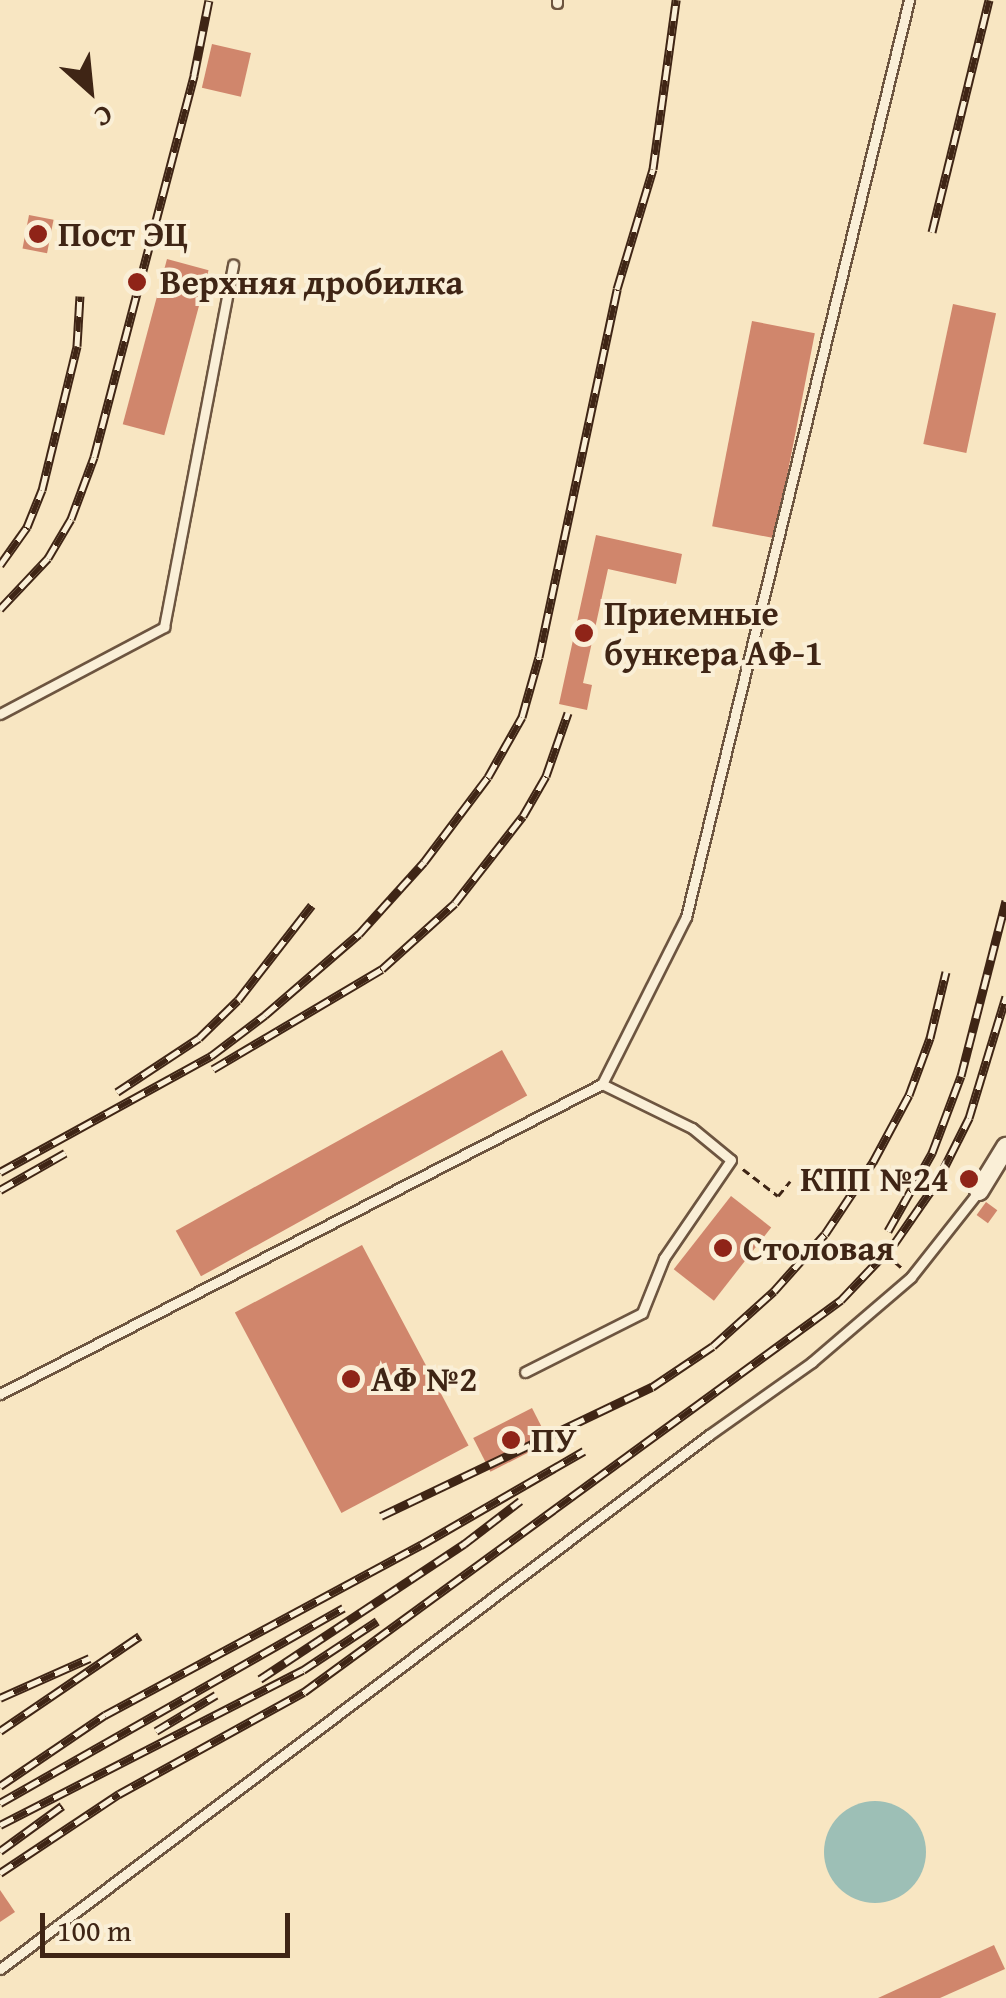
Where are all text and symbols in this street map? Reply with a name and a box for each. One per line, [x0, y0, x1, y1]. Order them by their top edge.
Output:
north arrow [40, 40, 140, 140]
text: С [87, 95, 120, 139]
place label: Пост ЭЦ [58, 213, 188, 255]
marker: Пост ЭЦ [27, 223, 49, 245]
place label: Верхняя дробилка [160, 261, 463, 303]
marker: Верхняя дробилка [124, 269, 150, 295]
place label: Приемные бункера АФ-1 [604, 592, 823, 674]
marker: Приемные бункера АФ-1 [573, 622, 595, 644]
place label: КПП №24 [800, 1158, 949, 1200]
marker: КПП №24 [958, 1168, 980, 1190]
place label: Столовая [743, 1227, 894, 1269]
marker: Столовая [712, 1237, 734, 1259]
place label: АФ №2 [371, 1358, 477, 1400]
marker: АФ №2 [340, 1368, 362, 1390]
place label: ПУ [531, 1419, 576, 1461]
marker: ПУ [500, 1429, 522, 1451]
scale bar [45, 1893, 295, 1955]
text: 100 m [57, 1908, 131, 1952]

